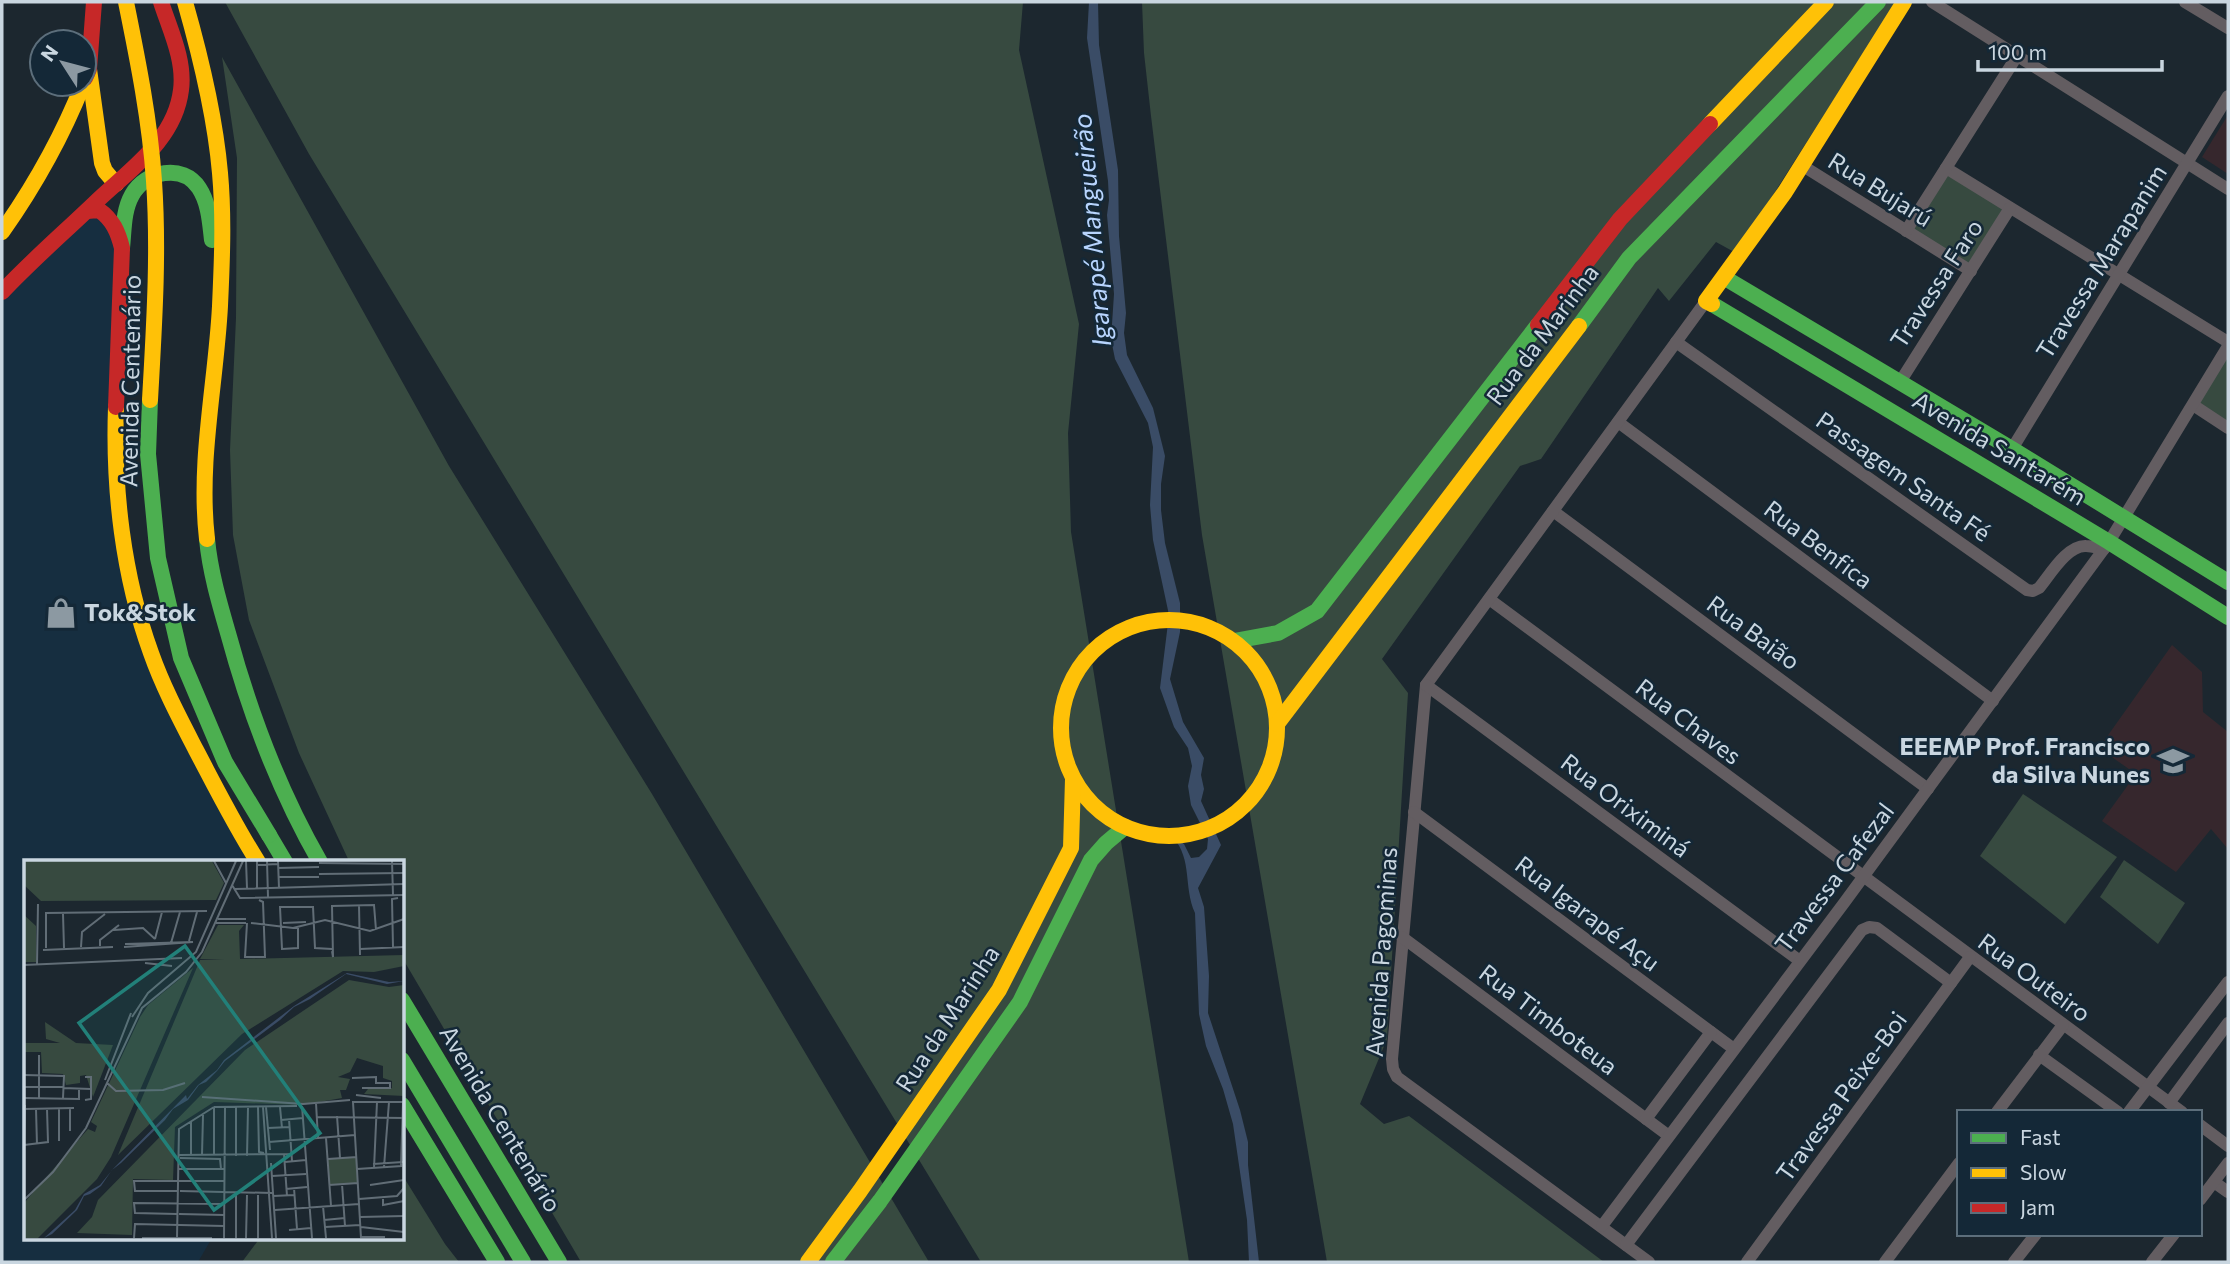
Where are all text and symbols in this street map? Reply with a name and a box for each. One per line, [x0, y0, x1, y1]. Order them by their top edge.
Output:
north arrow [28, 28, 98, 98]
scale bar [1978, 28, 2162, 72]
text: 100 m [1988, 39, 2047, 64]
text: N [35, 40, 62, 65]
water label: Igarapé Mangueirão [1065, 112, 1116, 348]
street label: Rua Bujarú [1823, 145, 1938, 232]
street label: Travessa Marapanim [2029, 159, 2172, 364]
street label: Travessa Faro [1883, 213, 1988, 353]
street label: Rua da Marinha [1479, 258, 1604, 410]
street label: Avenida Centenário [113, 274, 146, 488]
street label: Avenida Santarém [1908, 385, 2092, 511]
street label: Passagem Santa Fé [1811, 405, 1997, 547]
street label: Rua Benfica [1759, 494, 1879, 594]
street label: Rua Baião [1702, 588, 1806, 675]
shop icon: Tok&Stok [44, 596, 78, 630]
place label: Tok&Stok [84, 597, 196, 626]
street label: Rua Chaves [1630, 672, 1747, 770]
place label: EEEMP Prof. Francisco da Silva Nunes [1899, 731, 2150, 788]
school or university icon: EEEMP Prof. Francisco da Silva Nunes [2156, 744, 2190, 778]
street label: Rua Oriximiná [1556, 747, 1696, 863]
street label: Travessa Cafezal [1768, 797, 1899, 958]
street label: Avenida Pagominas [1359, 846, 1402, 1058]
street label: Rua Igarapé Açu [1510, 849, 1666, 977]
inset map [24, 860, 404, 1240]
street label: Rua Outeiro [1973, 926, 2097, 1027]
street label: Rua da Marinha [889, 940, 1005, 1097]
street label: Rua Timboteua [1474, 957, 1624, 1080]
street label: Travessa Peixe-Boi [1769, 1005, 1912, 1187]
street label: Avenida Centenário [434, 1020, 568, 1217]
legend [1957, 1110, 2202, 1236]
text: Fast [2020, 1124, 2061, 1149]
text: Slow [2020, 1159, 2067, 1184]
text: Jam [2020, 1194, 2055, 1219]

